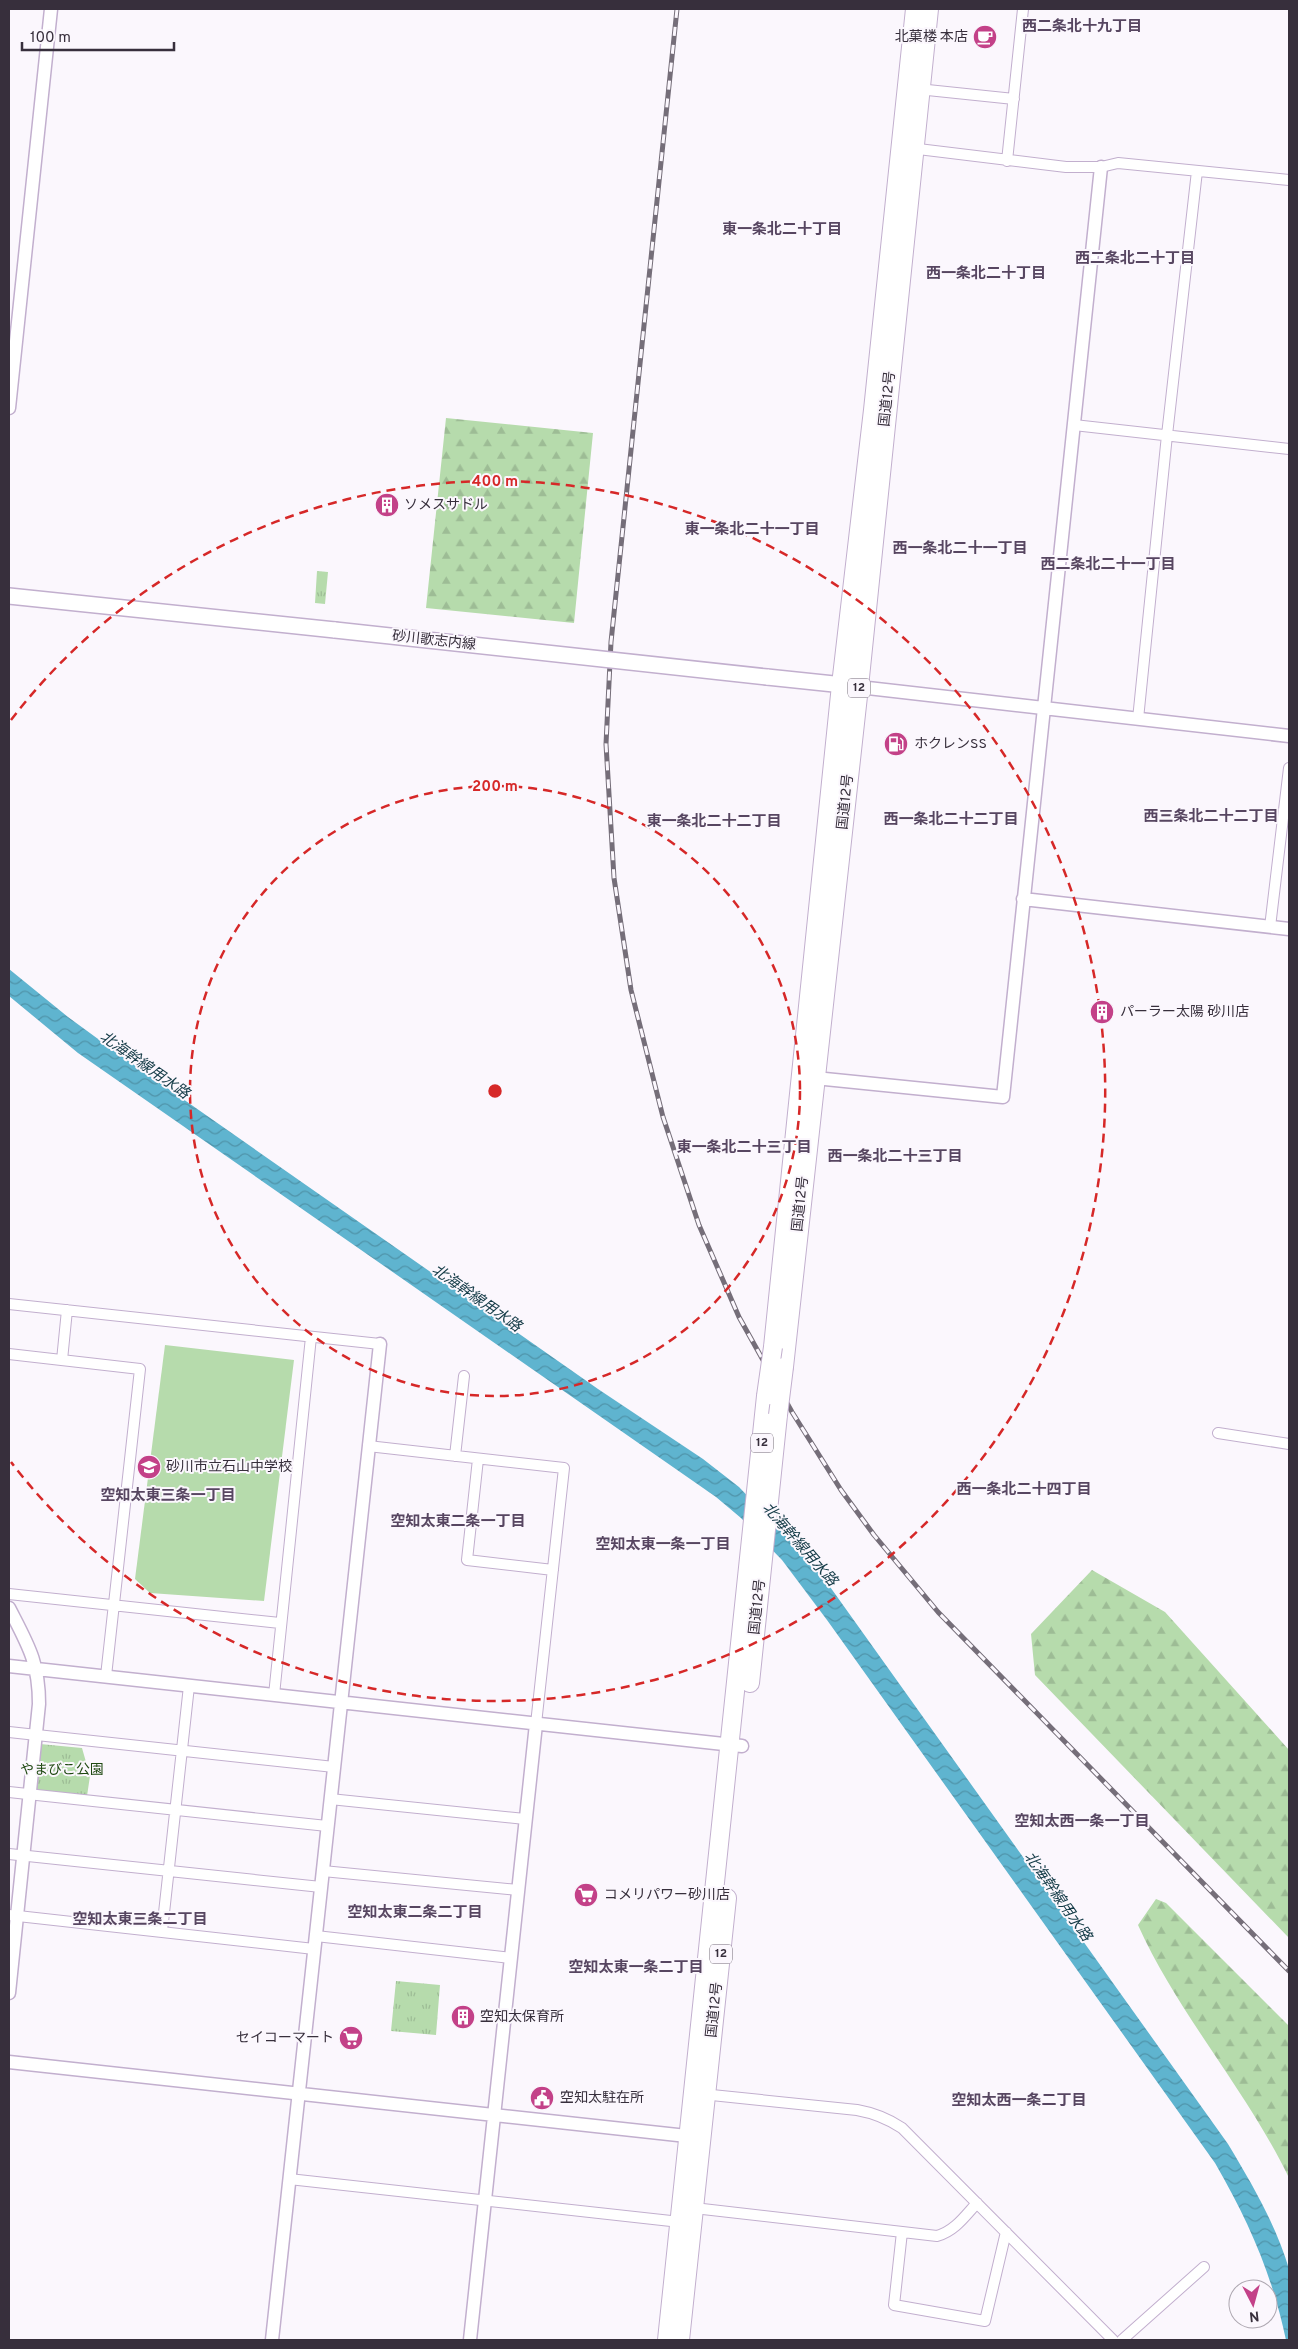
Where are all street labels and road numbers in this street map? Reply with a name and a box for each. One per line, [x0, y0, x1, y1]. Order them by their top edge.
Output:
street label: 国道12号 [877, 370, 899, 428]
street label: 砂川歌志内線 [391, 628, 477, 654]
road number: 12 [848, 678, 870, 698]
street label: 国道12号 [835, 773, 857, 831]
street label: 国道12号 [790, 1175, 812, 1233]
road number: 12 [751, 1434, 773, 1452]
street label: 国道12号 [747, 1578, 769, 1636]
road number: 12 [710, 1945, 732, 1964]
street label: 国道12号 [704, 1981, 726, 2039]

